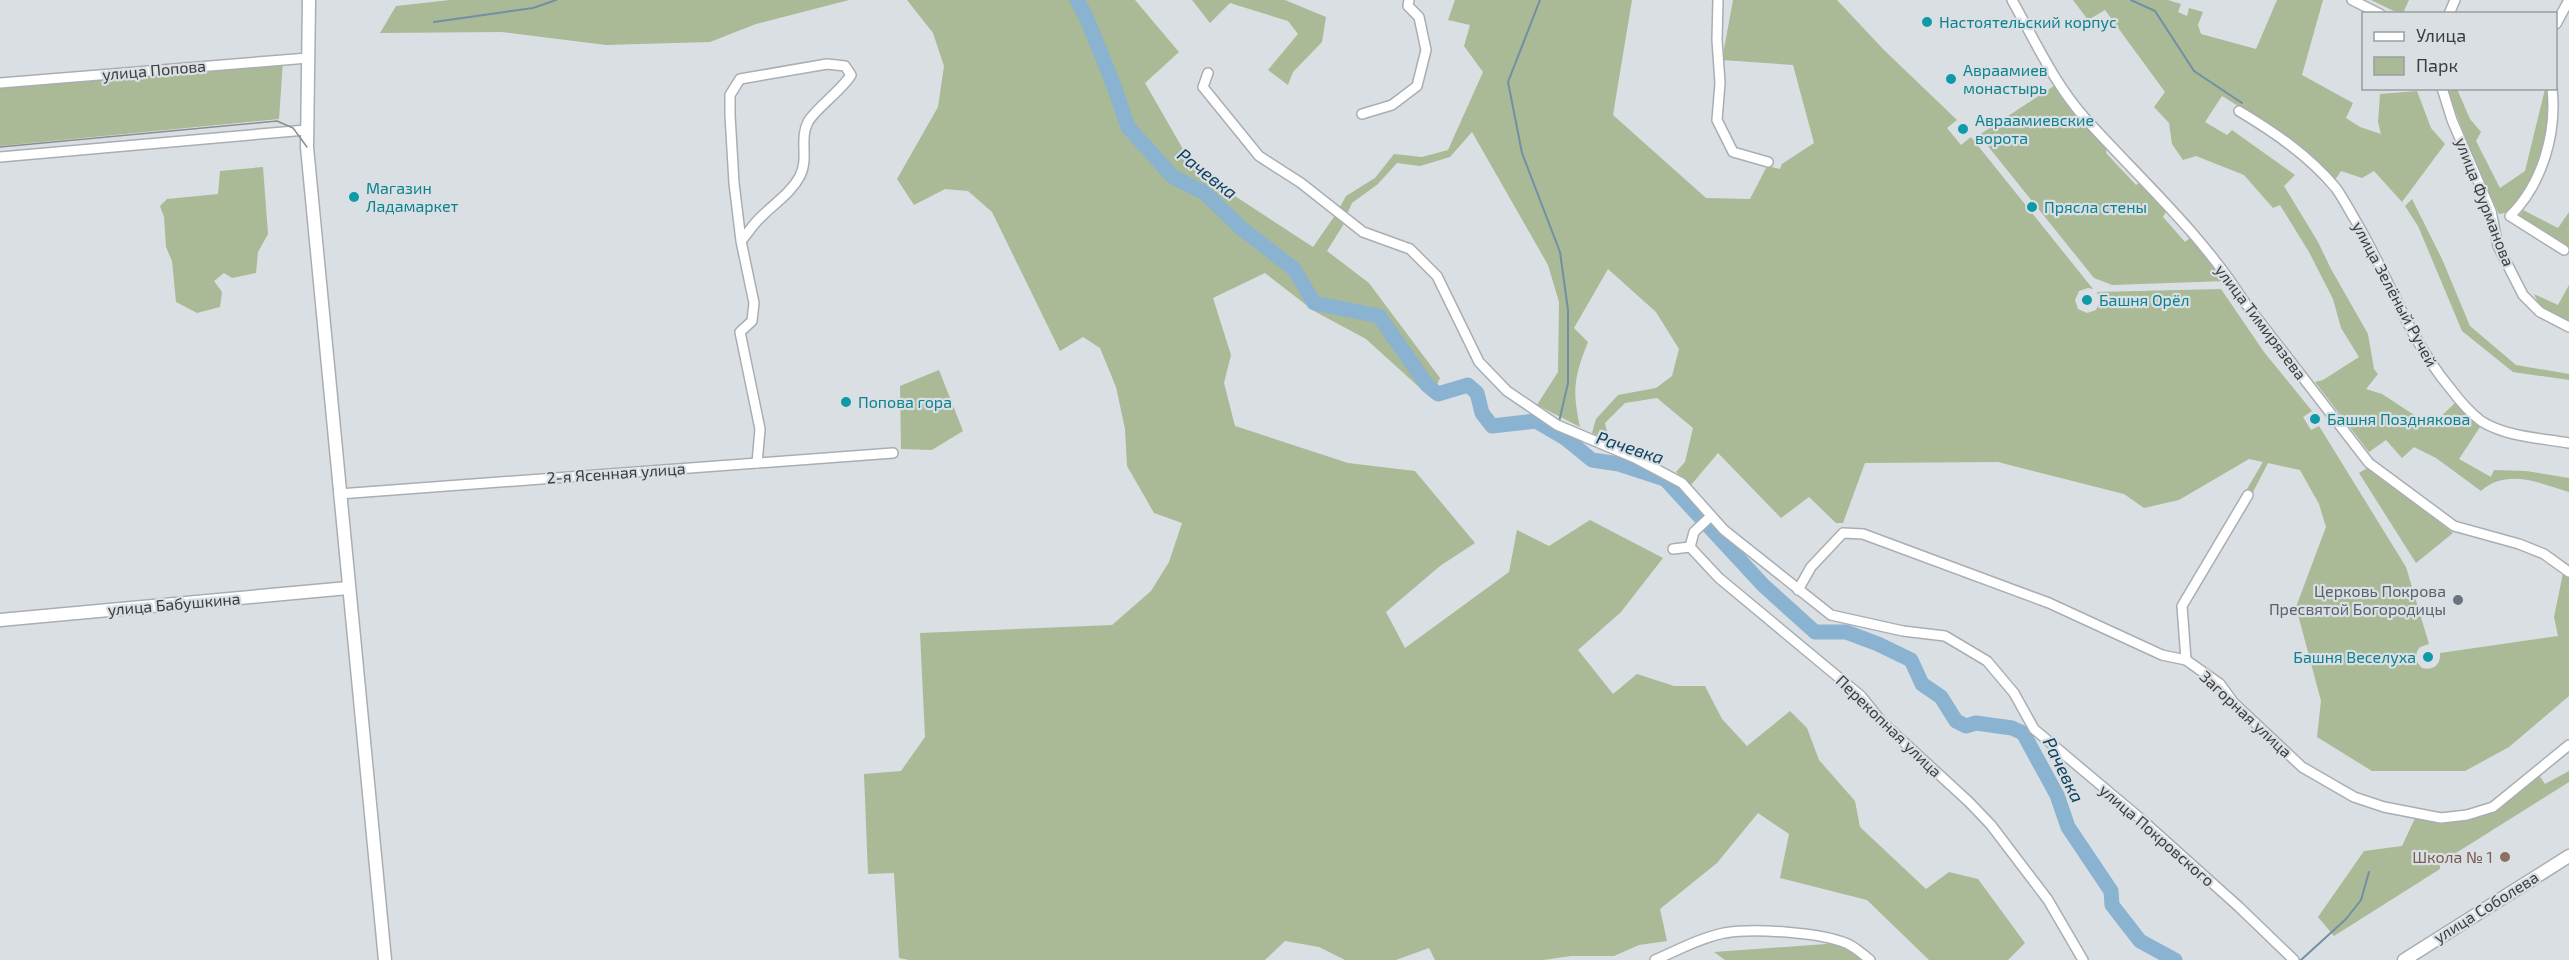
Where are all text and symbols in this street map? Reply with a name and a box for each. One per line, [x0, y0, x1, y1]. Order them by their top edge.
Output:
place label: Настоятельский корпус [1939, 12, 2117, 32]
legend [2362, 12, 2557, 90]
marker: Настоятельский корпус [1920, 15, 1934, 29]
text: Улица [2416, 24, 2466, 46]
text: Парк [2416, 54, 2458, 76]
street label: улица Попова [101, 55, 207, 85]
place label: Авраамиев монастырь [1963, 60, 2048, 97]
marker: Авраамиев монастырь [1944, 72, 1958, 86]
place label: Авраамиевские ворота [1975, 110, 2094, 147]
marker: Авраамиевские ворота [1956, 122, 1970, 136]
street label: улица Фурманова [2451, 135, 2519, 269]
water label: Рачевка [1173, 143, 1242, 203]
place label: Магазин Ладамаркет [366, 178, 458, 215]
marker: Магазин Ладамаркет [347, 190, 361, 204]
place label: Прясла стены [2044, 197, 2147, 216]
marker: Прясла стены [2025, 200, 2039, 214]
street label: улица Зелёный Ручей [2348, 218, 2442, 370]
street label: улица Тимирязева [2211, 260, 2311, 384]
place label: Башня Орёл [2099, 290, 2190, 309]
marker: Башня Орёл [2080, 293, 2094, 307]
place label: Попова гора [858, 392, 952, 411]
marker: Попова гора [839, 395, 853, 409]
place label: Башня Позднякова [2327, 409, 2470, 428]
marker: Башня Позднякова [2308, 412, 2322, 426]
water label: Рачевка [1594, 426, 1667, 468]
street label: 2-я Ясенная улица [546, 458, 686, 488]
place label: Церковь Покрова Пресвятой Богородицы [2269, 581, 2446, 618]
street label: улица Бабушкина [107, 588, 241, 620]
marker: Церковь Покрова Пресвятой Богородицы [2451, 593, 2465, 607]
place label: Башня Веселуха [2293, 647, 2416, 667]
marker: Башня Веселуха [2421, 650, 2435, 664]
street label: Загорная улица [2196, 666, 2296, 762]
street label: Перекопная улица [1832, 670, 1946, 782]
water label: Рачевка [2039, 733, 2089, 806]
street label: улица Покровского [2095, 780, 2219, 890]
place label: Школа № 1 [2412, 847, 2493, 866]
marker: Школа № 1 [2498, 850, 2512, 864]
street label: улица Соболева [2430, 867, 2542, 947]

